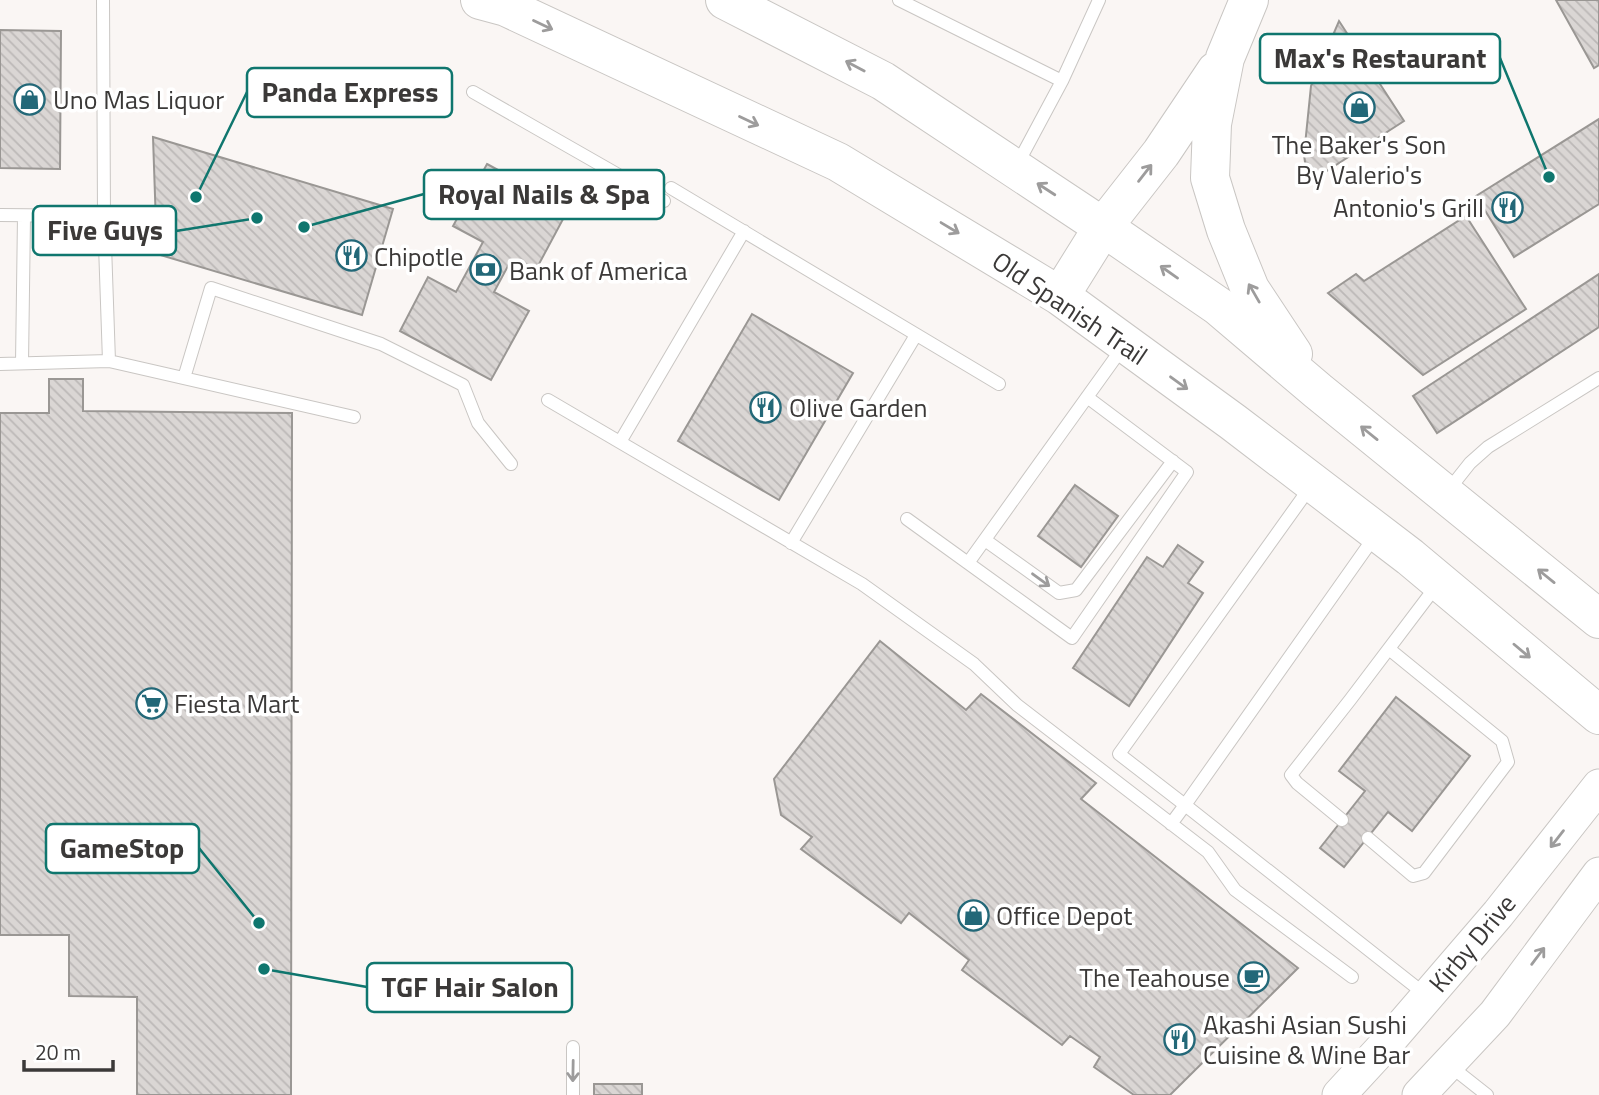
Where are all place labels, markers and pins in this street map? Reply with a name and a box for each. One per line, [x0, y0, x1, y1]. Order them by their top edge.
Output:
callout: Max's Restaurant [1260, 34, 1500, 83]
callout: Panda Express [247, 68, 452, 117]
place label: Uno Mas Liquor [53, 80, 224, 119]
shop icon: Uno Mas Liquor [13, 82, 47, 116]
shop icon: The Baker's Son By Valerio's [1342, 91, 1376, 125]
place label: The Baker's Son By Valerio's [1272, 125, 1446, 194]
callout: Royal Nails & Spa [424, 170, 664, 219]
place label: Antonio's Grill [1333, 188, 1484, 227]
restaurant icon: Antonio's Grill [1490, 190, 1524, 224]
callout: Five Guys [33, 206, 176, 255]
place label: Chipotle [374, 237, 463, 276]
restaurant icon: Chipotle [334, 239, 368, 273]
place label: Bank of America [509, 251, 688, 290]
bank icon: Bank of America [469, 253, 503, 287]
place label: Olive Garden [789, 388, 928, 427]
restaurant icon: Olive Garden [749, 390, 783, 424]
place label: Fiesta Mart [174, 684, 299, 723]
supermarket icon: Fiesta Mart [134, 686, 168, 720]
callout: GameStop [46, 824, 199, 873]
place label: Office Depot [996, 896, 1132, 935]
shop icon: Office Depot [956, 898, 990, 932]
place label: The Teahouse [1079, 958, 1230, 997]
cafe icon: The Teahouse [1236, 960, 1270, 994]
callout: TGF Hair Salon [367, 963, 572, 1012]
place label: Akashi Asian Sushi Cuisine & Wine Bar [1203, 1005, 1410, 1074]
restaurant icon: Akashi Asian Sushi Cuisine & Wine Bar [1163, 1022, 1197, 1056]

